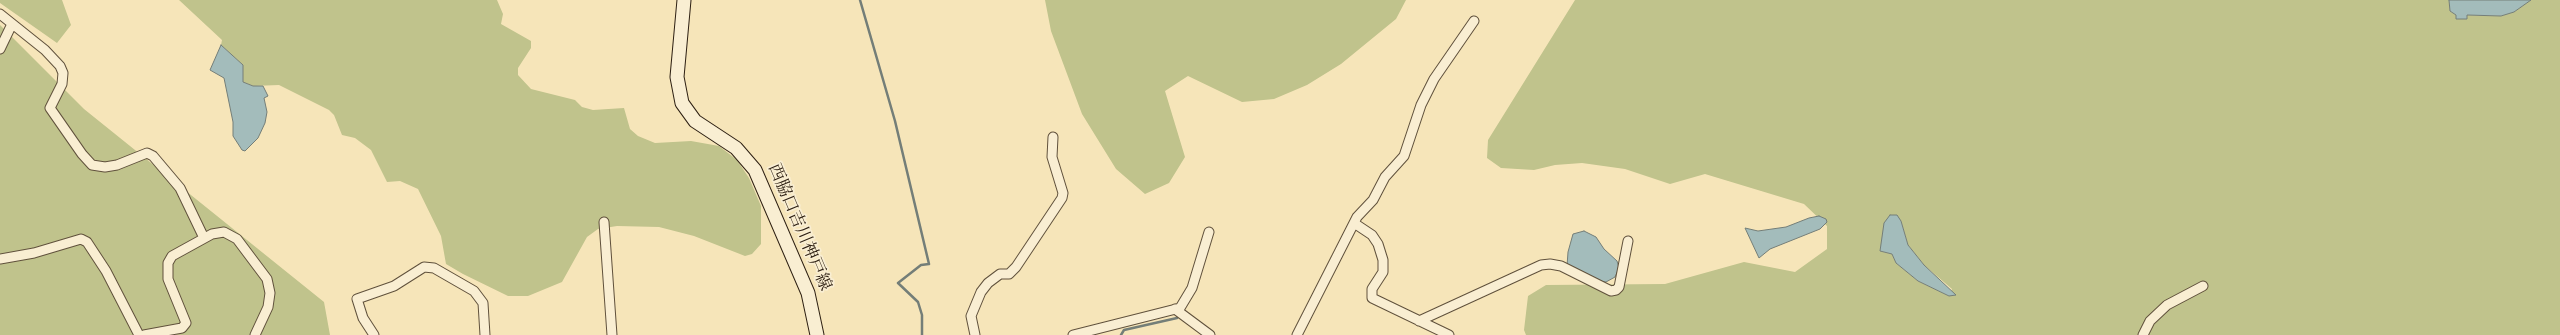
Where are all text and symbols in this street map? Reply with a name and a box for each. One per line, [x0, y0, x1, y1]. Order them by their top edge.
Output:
street label: 西脇口吉川神戸線 [762, 161, 834, 295]

